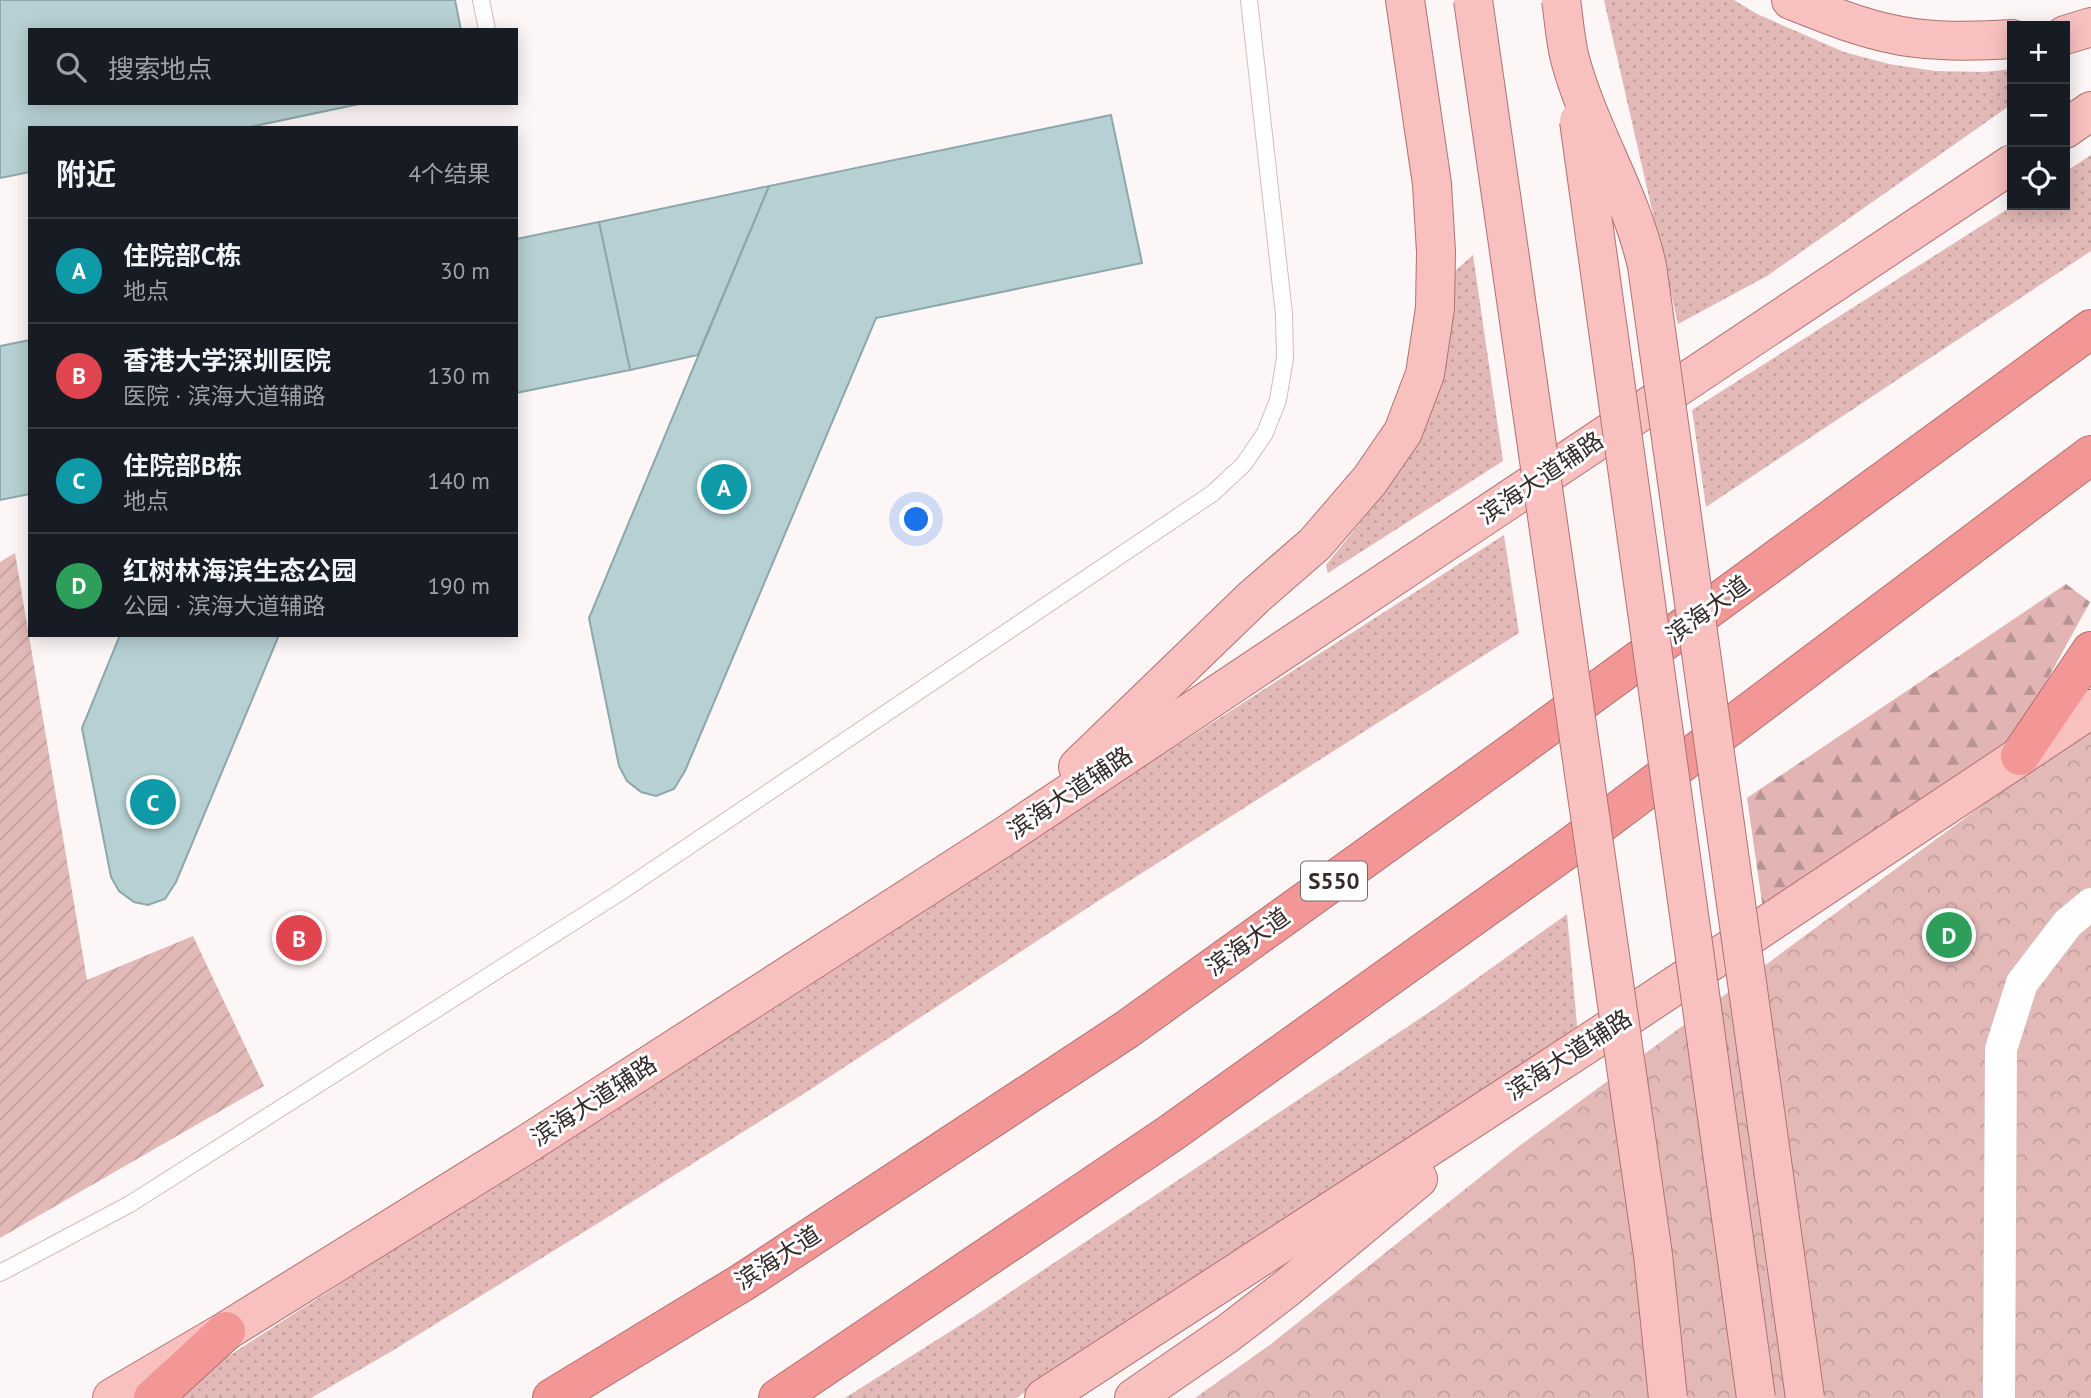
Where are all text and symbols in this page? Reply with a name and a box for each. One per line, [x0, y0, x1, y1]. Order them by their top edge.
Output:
map controls [2007, 21, 2070, 210]
button: + [2007, 21, 2070, 84]
search box [28, 28, 518, 105]
icon: search [52, 48, 90, 86]
text: 搜索地点 [108, 52, 212, 85]
button: − [2007, 84, 2070, 147]
button: locate [2007, 147, 2070, 210]
text: 附近 [56, 154, 116, 193]
text: 4个结果 [408, 159, 490, 188]
text: 住院部C栋 [123, 239, 242, 272]
text: A [72, 256, 86, 285]
text: 30 m [440, 256, 490, 285]
text: 地点 [123, 276, 169, 305]
text: 香港大学深圳医院 [123, 344, 331, 377]
text: B [72, 361, 86, 390]
text: 130 m [428, 361, 490, 390]
text: 医院 · 滨海大道辅路 [123, 381, 325, 410]
street label: 滨海大道辅路 [1472, 424, 1609, 531]
text: 住院部B栋 [123, 449, 242, 482]
pin: A [701, 461, 747, 513]
text: C [73, 466, 85, 495]
text: 140 m [428, 466, 490, 495]
text: 地点 [123, 486, 169, 515]
your location [899, 502, 933, 536]
text: 红树林海滨生态公园 [123, 554, 357, 587]
street label: 滨海大道 [1660, 569, 1756, 650]
text: D [72, 571, 86, 600]
text: 190 m [428, 571, 490, 600]
text: 公园 · 滨海大道辅路 [123, 591, 325, 620]
street label: 滨海大道辅路 [1001, 739, 1138, 846]
pin: C [130, 776, 176, 828]
road number: S550 [1301, 862, 1367, 900]
street label: 滨海大道 [1200, 901, 1296, 982]
pin: D [1926, 909, 1972, 961]
pin: B [276, 912, 322, 964]
street label: 滨海大道辅路 [1500, 1002, 1638, 1107]
street label: 滨海大道辅路 [525, 1048, 663, 1153]
street label: 滨海大道 [729, 1218, 826, 1297]

